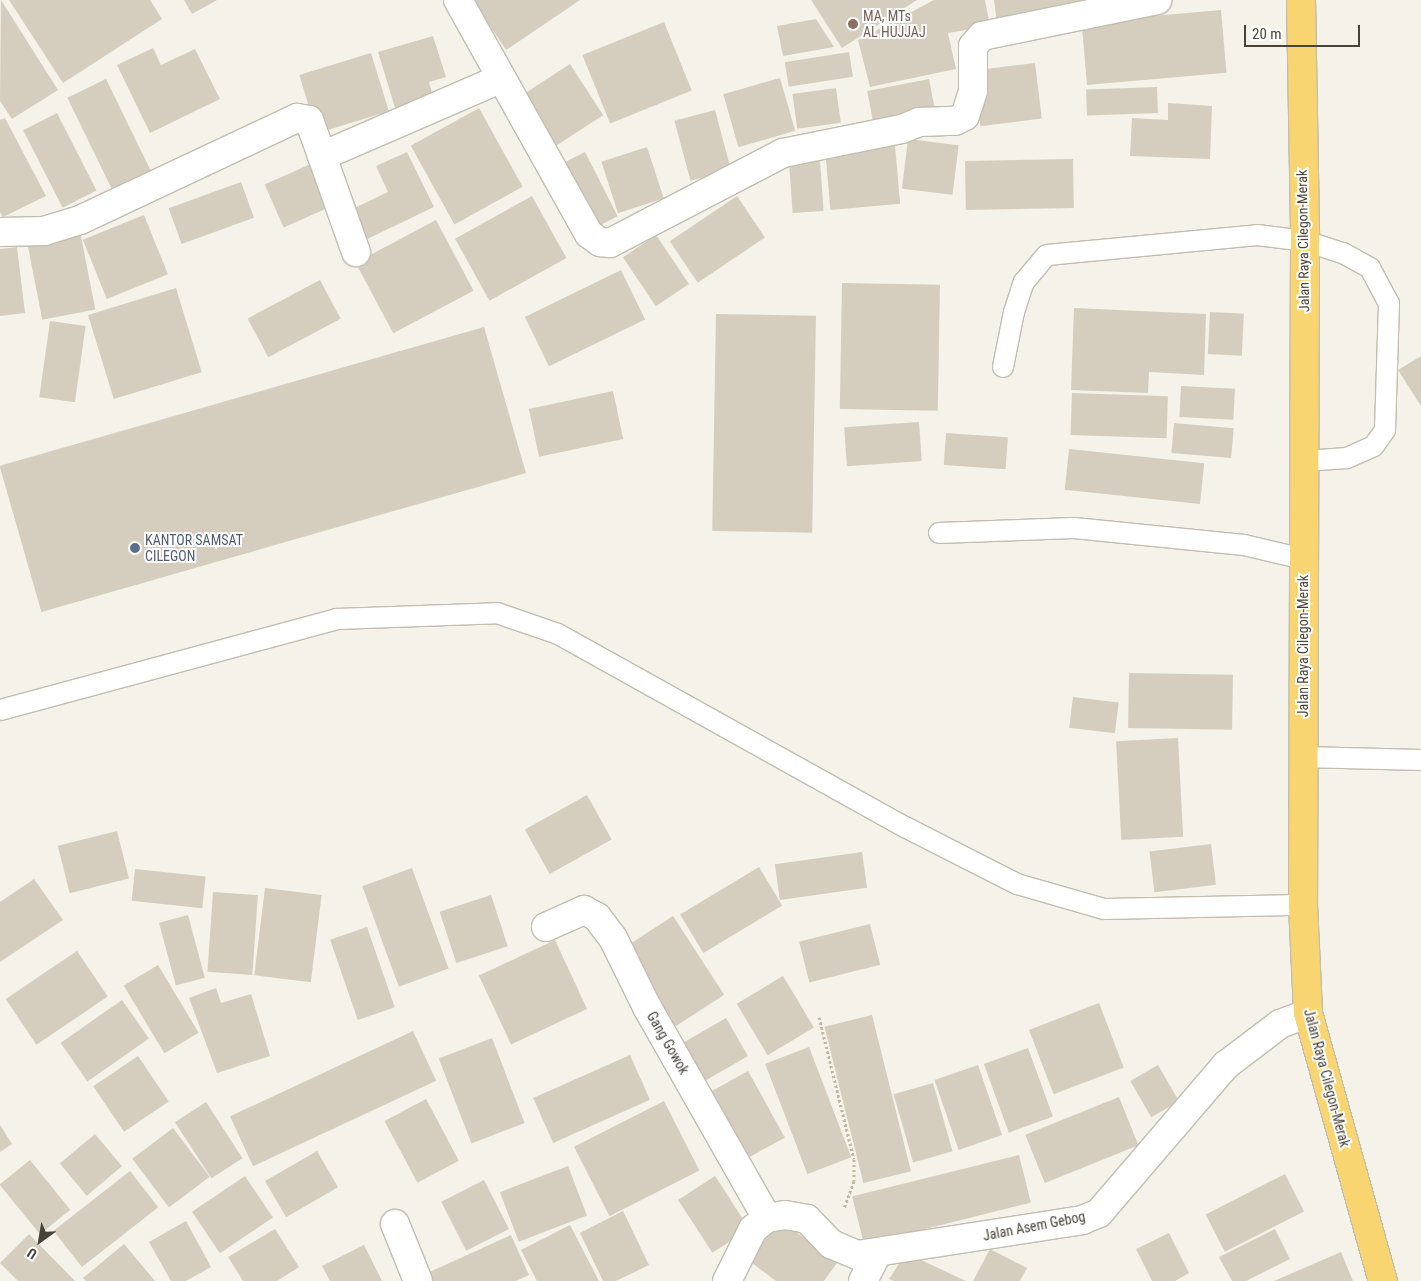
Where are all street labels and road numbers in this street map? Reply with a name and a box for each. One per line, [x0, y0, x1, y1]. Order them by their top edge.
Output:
street label: Jalan Raya Cilegon-Merak [1293, 170, 1313, 312]
street label: Jalan Raya Cilegon-Merak [1295, 575, 1311, 717]
street label: Jalan Raya Cilegon-Merak [1300, 1007, 1354, 1149]
street label: Gang Gowok [643, 1009, 693, 1077]
street label: Jalan Asem Gebog [981, 1208, 1087, 1244]

